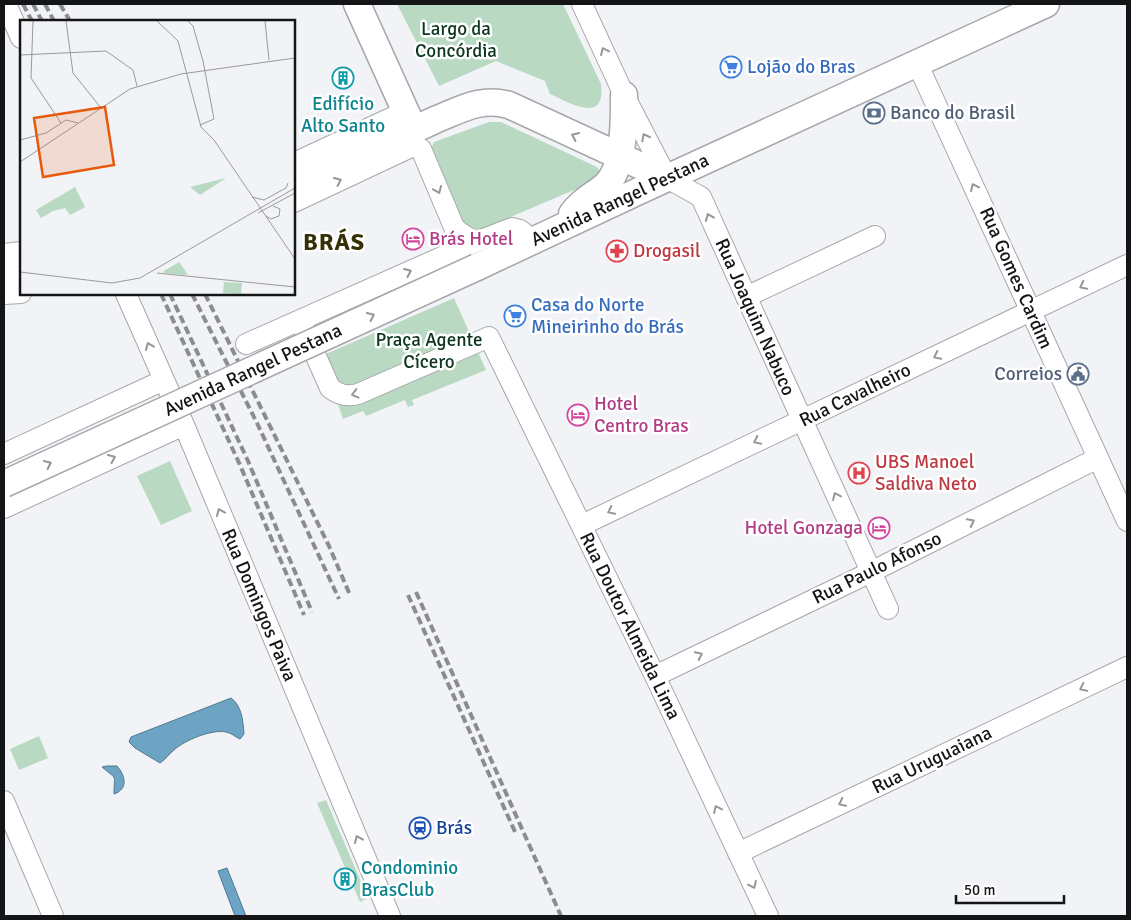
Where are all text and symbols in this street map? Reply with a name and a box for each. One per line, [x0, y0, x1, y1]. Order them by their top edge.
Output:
park label: Largo da Concórdia [415, 17, 497, 63]
inset map [20, 20, 295, 295]
one-way arrow [599, 47, 610, 56]
supermarket icon: Lojão do Bras [719, 55, 743, 79]
place label: Lojão do Bras [747, 55, 855, 79]
building icon: Edifício Alto Santo [331, 66, 355, 90]
place label: Edifício Alto Santo [301, 92, 385, 138]
bank icon: Banco do Brasil [862, 101, 886, 125]
place label: Banco do Brasil [890, 101, 1015, 125]
one-way arrow [571, 131, 580, 142]
one-way arrow [642, 133, 652, 142]
street label: Avenida Rangel Pestana [527, 148, 713, 252]
one-way arrow [333, 177, 342, 188]
one-way arrow [970, 183, 981, 192]
one-way arrow [432, 185, 442, 194]
street label: Rua Gomes Cardim [974, 203, 1058, 353]
one-way arrow [705, 213, 716, 222]
district label: BRÁS [303, 227, 365, 257]
hotel icon: Brás Hotel [401, 227, 425, 251]
place label: Brás Hotel [429, 227, 513, 251]
street label: Rua Joaquim Nabuco [710, 235, 801, 399]
pharmacy icon: Drogasil [605, 239, 629, 263]
place label: Drogasil [633, 239, 701, 263]
one-way arrow [403, 267, 412, 278]
one-way arrow [1079, 279, 1088, 290]
place label: Casa do Norte Mineirinho do Brás [531, 293, 684, 339]
supermarket icon: Casa do Norte Mineirinho do Brás [503, 304, 527, 328]
one-way arrow [366, 312, 375, 322]
street label: Avenida Rangel Pestana [160, 318, 346, 422]
park label: Praça Agente Cícero [375, 328, 483, 374]
one-way arrow [145, 343, 155, 351]
one-way arrow [933, 349, 942, 360]
street label: Rua Cavalheiro [795, 358, 915, 432]
place label: Correios [994, 362, 1062, 386]
public building icon: Correios [1066, 362, 1090, 386]
one-way arrow [351, 388, 360, 399]
place label: Hotel Centro Bras [594, 392, 689, 438]
hotel icon: Hotel Centro Bras [566, 403, 590, 427]
one-way arrow [753, 435, 762, 446]
place label: UBS Manoel Saldiva Neto [875, 450, 977, 496]
one-way arrow [107, 454, 116, 464]
one-way arrow [43, 459, 52, 470]
hospital icon: UBS Manoel Saldiva Neto [847, 461, 871, 485]
one-way arrow [831, 492, 842, 501]
one-way arrow [607, 505, 616, 516]
one-way arrow [216, 508, 227, 517]
place label: Hotel Gonzaga [745, 516, 863, 540]
hotel icon: Hotel Gonzaga [867, 516, 891, 540]
one-way arrow [965, 518, 974, 528]
street label: Rua Domingos Paiva [216, 525, 302, 685]
street label: Rua Paulo Afonso [808, 526, 946, 610]
street label: Rua Doutor Almeida Lima [574, 528, 686, 724]
one-way arrow [694, 651, 703, 661]
one-way arrow [1079, 682, 1088, 692]
street label: Rua Uruguaiana [868, 721, 996, 799]
one-way arrow [838, 797, 847, 808]
one-way arrow [713, 805, 723, 814]
station icon: Brás [408, 816, 432, 840]
place label: Brás [436, 816, 472, 840]
one-way arrow [353, 835, 364, 844]
place label: Condominio BrasClub [361, 856, 458, 902]
building icon: Condominio BrasClub [333, 867, 357, 891]
scale bar [956, 872, 1064, 904]
one-way arrow [747, 880, 757, 889]
text: 50 m [964, 881, 995, 899]

